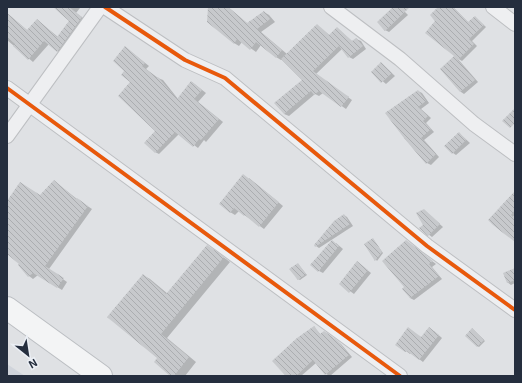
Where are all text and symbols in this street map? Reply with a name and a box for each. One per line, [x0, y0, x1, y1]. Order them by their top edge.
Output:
north arrow [8, 335, 48, 375]
text: N [27, 356, 40, 372]

